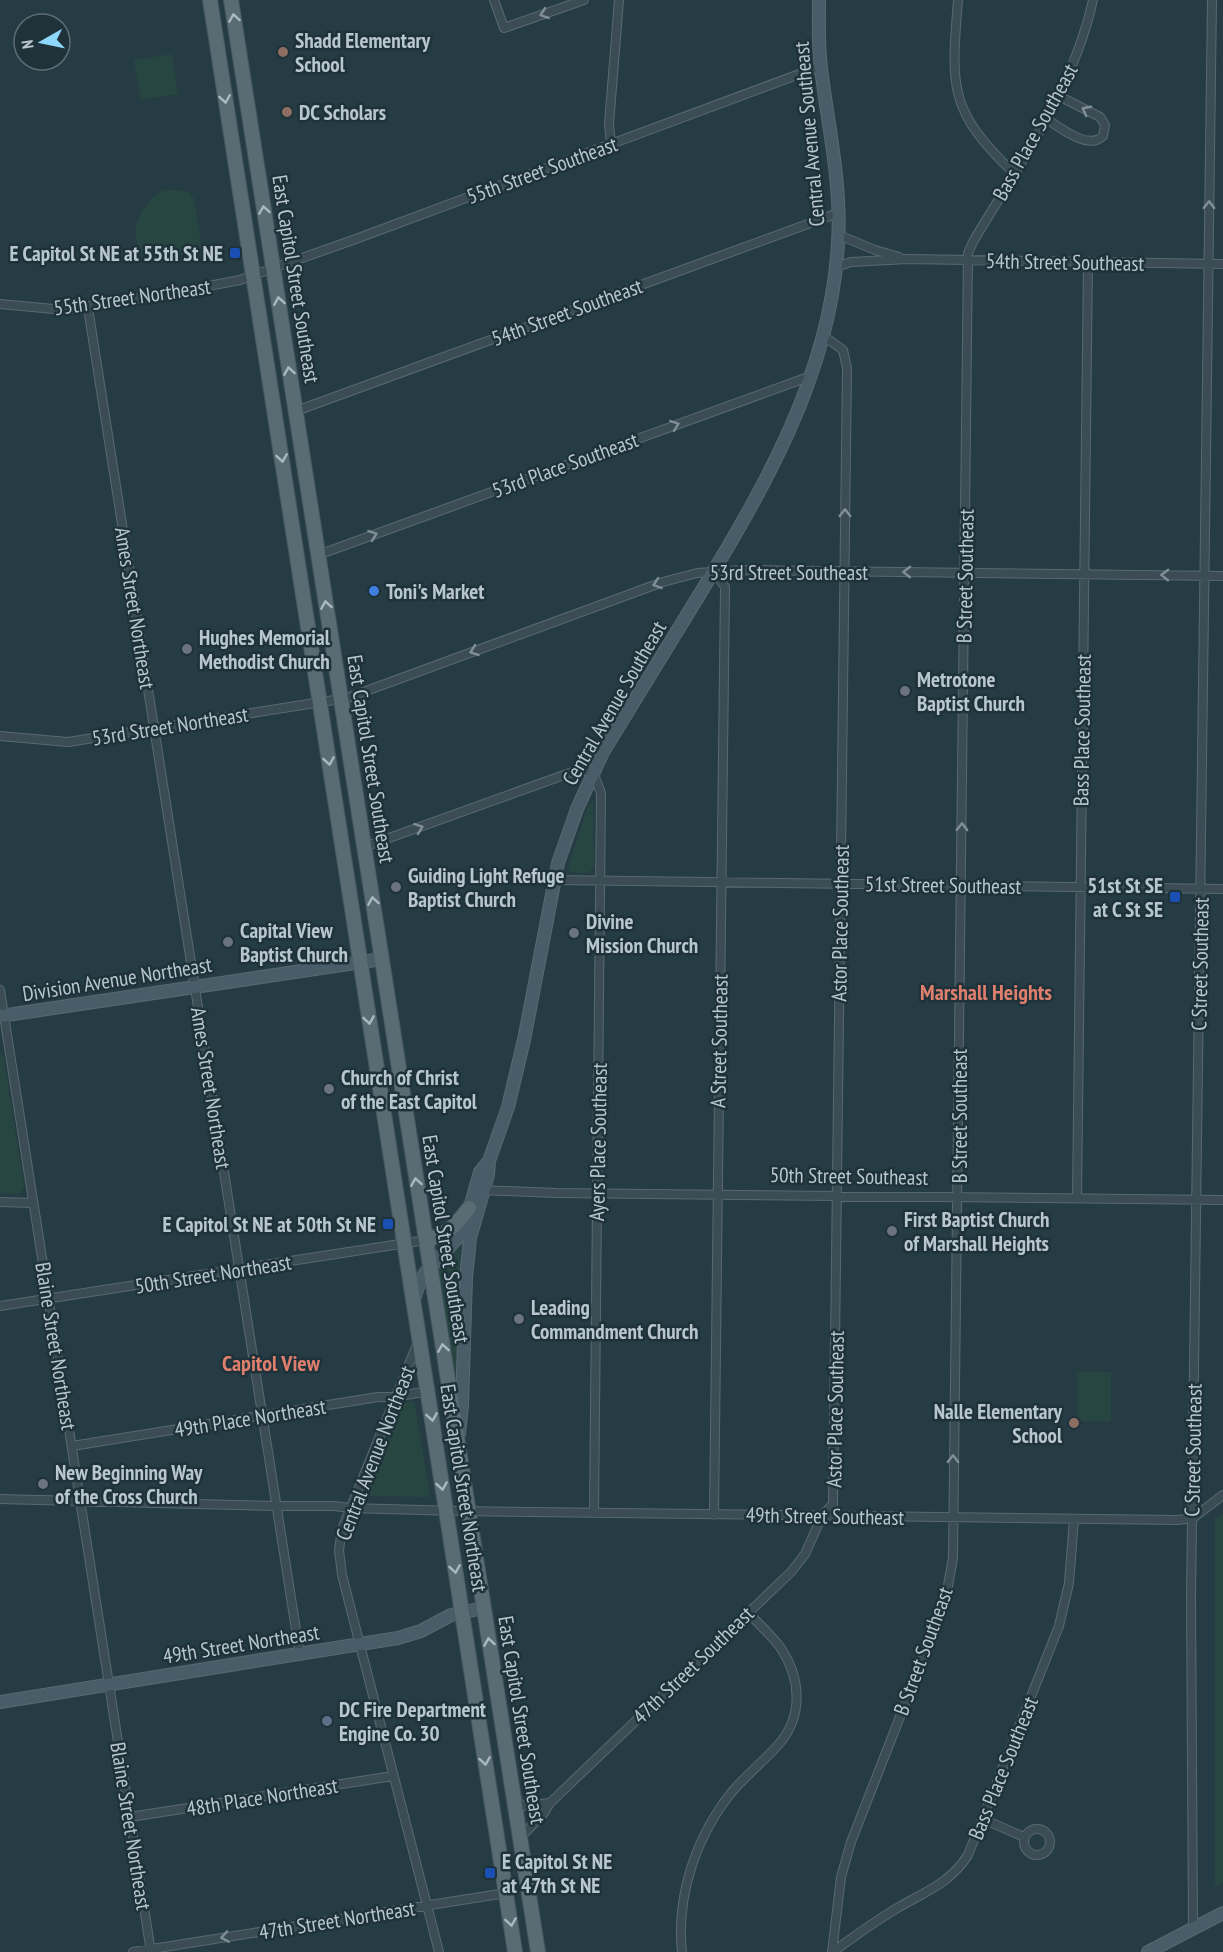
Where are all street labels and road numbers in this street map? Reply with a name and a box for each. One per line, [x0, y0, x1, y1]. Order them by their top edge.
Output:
street label: Central Avenue Southeast [787, 40, 831, 227]
street label: Bass Place Southeast [986, 59, 1084, 205]
street label: 55th Street Southeast [463, 130, 621, 210]
street label: East Capitol Street Southeast [266, 173, 326, 385]
street label: 54th Street Southeast [986, 247, 1145, 277]
street label: 54th Street Southeast [488, 272, 646, 352]
street label: 55th Street Northeast [52, 273, 212, 321]
street label: 53rd Place Southeast [488, 426, 642, 504]
street label: B Street Southeast [950, 508, 980, 643]
street label: Ames Street Northeast [109, 525, 161, 691]
street label: 53rd Street Southeast [710, 559, 868, 586]
street label: Central Avenue Southeast [556, 616, 672, 790]
street label: East Capitol Street Southeast [341, 653, 401, 865]
street label: Bass Place Southeast [1067, 654, 1097, 806]
street label: 53rd Street Northeast [90, 700, 250, 752]
street label: Astor Place Southeast [825, 844, 855, 1002]
street label: 51st Street Southeast [865, 870, 1022, 900]
street label: C Street Southeast [1185, 897, 1215, 1031]
street label: Division Avenue Northeast [20, 951, 214, 1007]
street label: A Street Southeast [704, 974, 734, 1108]
street label: Ames Street Northeast [185, 1005, 237, 1171]
street label: B Street Southeast [946, 1049, 973, 1183]
street label: Ayers Place Southeast [583, 1062, 613, 1221]
street label: East Capitol Street Southeast [416, 1133, 476, 1345]
street label: 50th Street Southeast [770, 1161, 929, 1191]
street label: 50th Street Northeast [133, 1248, 293, 1300]
street label: Blaine Street Northeast [29, 1260, 83, 1432]
street label: Astor Place Southeast [820, 1330, 850, 1488]
street label: Central Avenue Northeast [329, 1362, 421, 1544]
street label: East Capitol Street Northeast [434, 1382, 494, 1594]
street label: C Street Southeast [1178, 1383, 1208, 1517]
street label: 49th Place Northeast [172, 1393, 328, 1443]
street label: 49th Street Southeast [746, 1501, 905, 1531]
street label: B Street Southeast [887, 1583, 959, 1719]
street label: 47th Street Southeast [627, 1600, 759, 1730]
street label: East Capitol Street Southeast [492, 1614, 552, 1826]
street label: 49th Street Northeast [161, 1618, 321, 1670]
street label: Bass Place Southeast [962, 1692, 1044, 1844]
street label: Blaine Street Northeast [104, 1740, 158, 1912]
street label: 48th Place Northeast [184, 1772, 340, 1822]
street label: 47th Street Northeast [257, 1894, 417, 1946]

